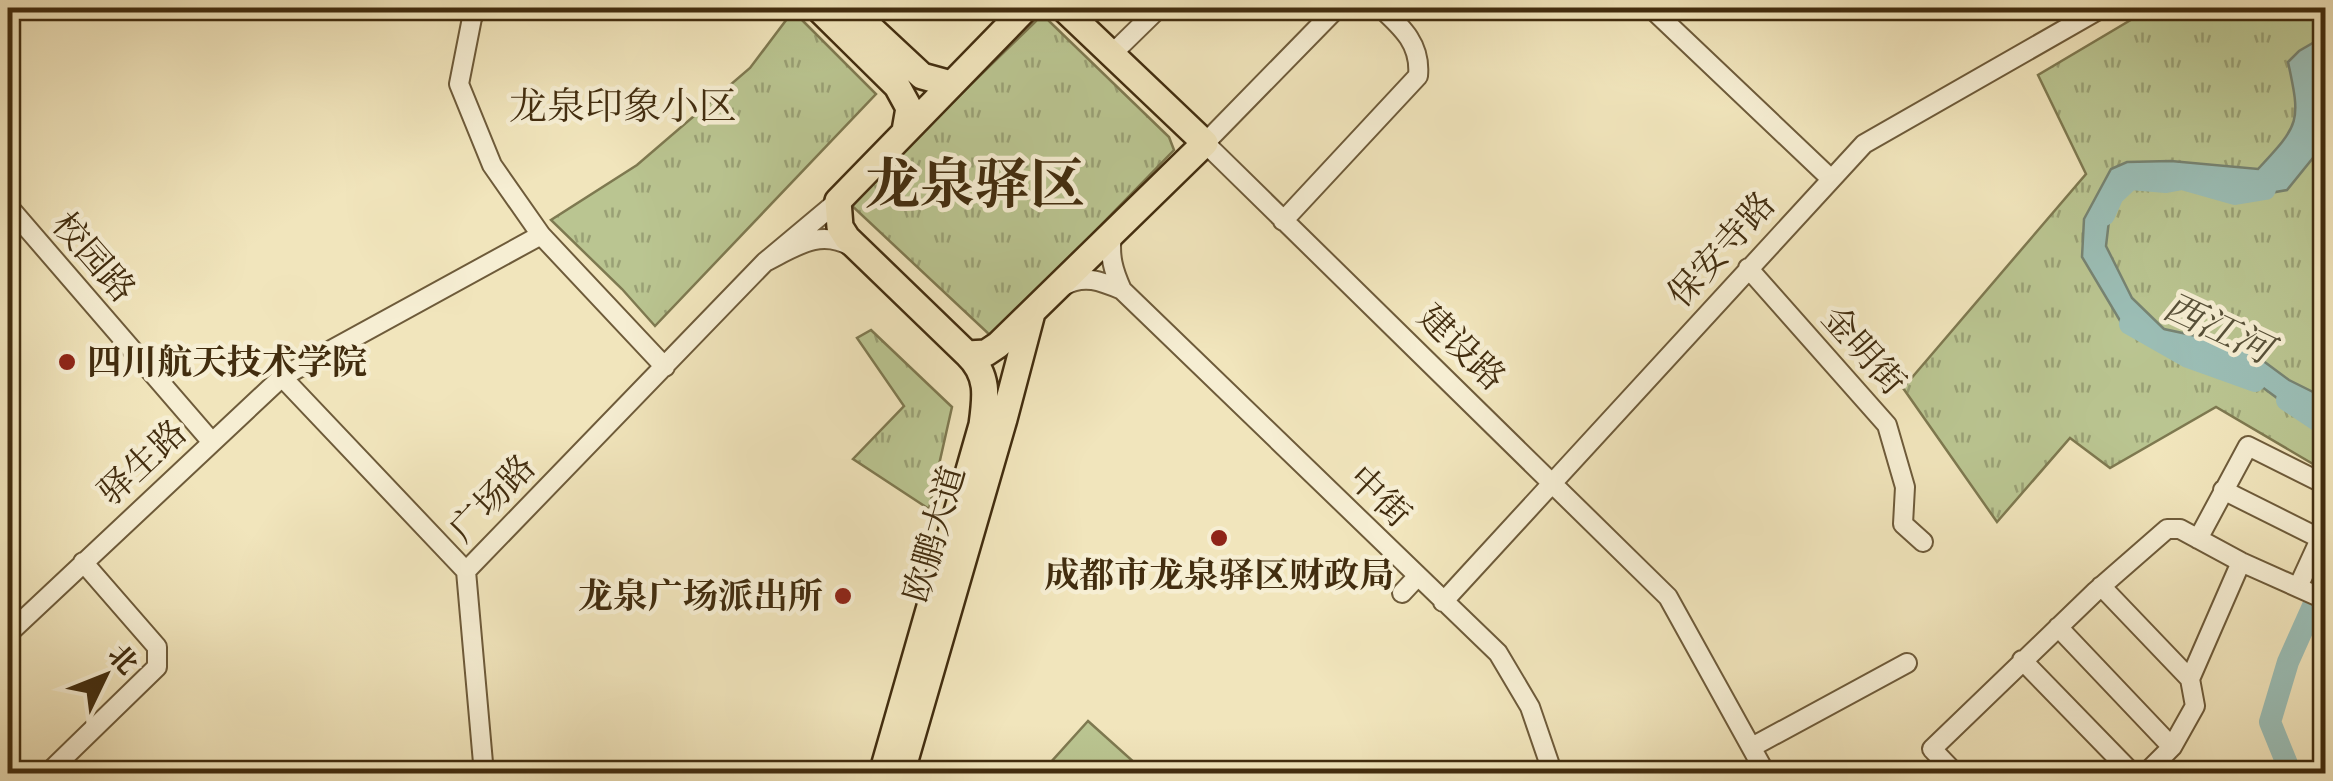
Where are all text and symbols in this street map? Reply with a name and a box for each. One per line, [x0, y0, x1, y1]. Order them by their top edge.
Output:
district label: 龙泉印象小区 [509, 80, 737, 132]
district label: 龙泉驿区 [865, 147, 1085, 222]
street label: 保安寺路 [1656, 181, 1786, 317]
street label: 校园路 [41, 202, 147, 312]
water label: 西江河 [2155, 280, 2286, 378]
street label: 建设路 [1408, 293, 1516, 401]
street label: 金明街 [1811, 295, 1917, 405]
place label: 四川航天技术学院 [87, 338, 367, 386]
marker: 四川航天技术学院 [56, 351, 78, 373]
street label: 驿生路 [87, 409, 197, 515]
street label: 广场路 [438, 444, 546, 552]
street label: 中街 [1338, 454, 1422, 538]
street label: 欧鹏大道 [892, 460, 976, 608]
marker: 成都市龙泉驿区财政局 [1208, 527, 1230, 549]
place label: 成都市龙泉驿区财政局 [1044, 551, 1394, 599]
place label: 龙泉广场派出所 [578, 572, 823, 620]
marker: 龙泉广场派出所 [832, 585, 854, 607]
north arrow [55, 626, 155, 726]
text: 北 [99, 636, 146, 683]

